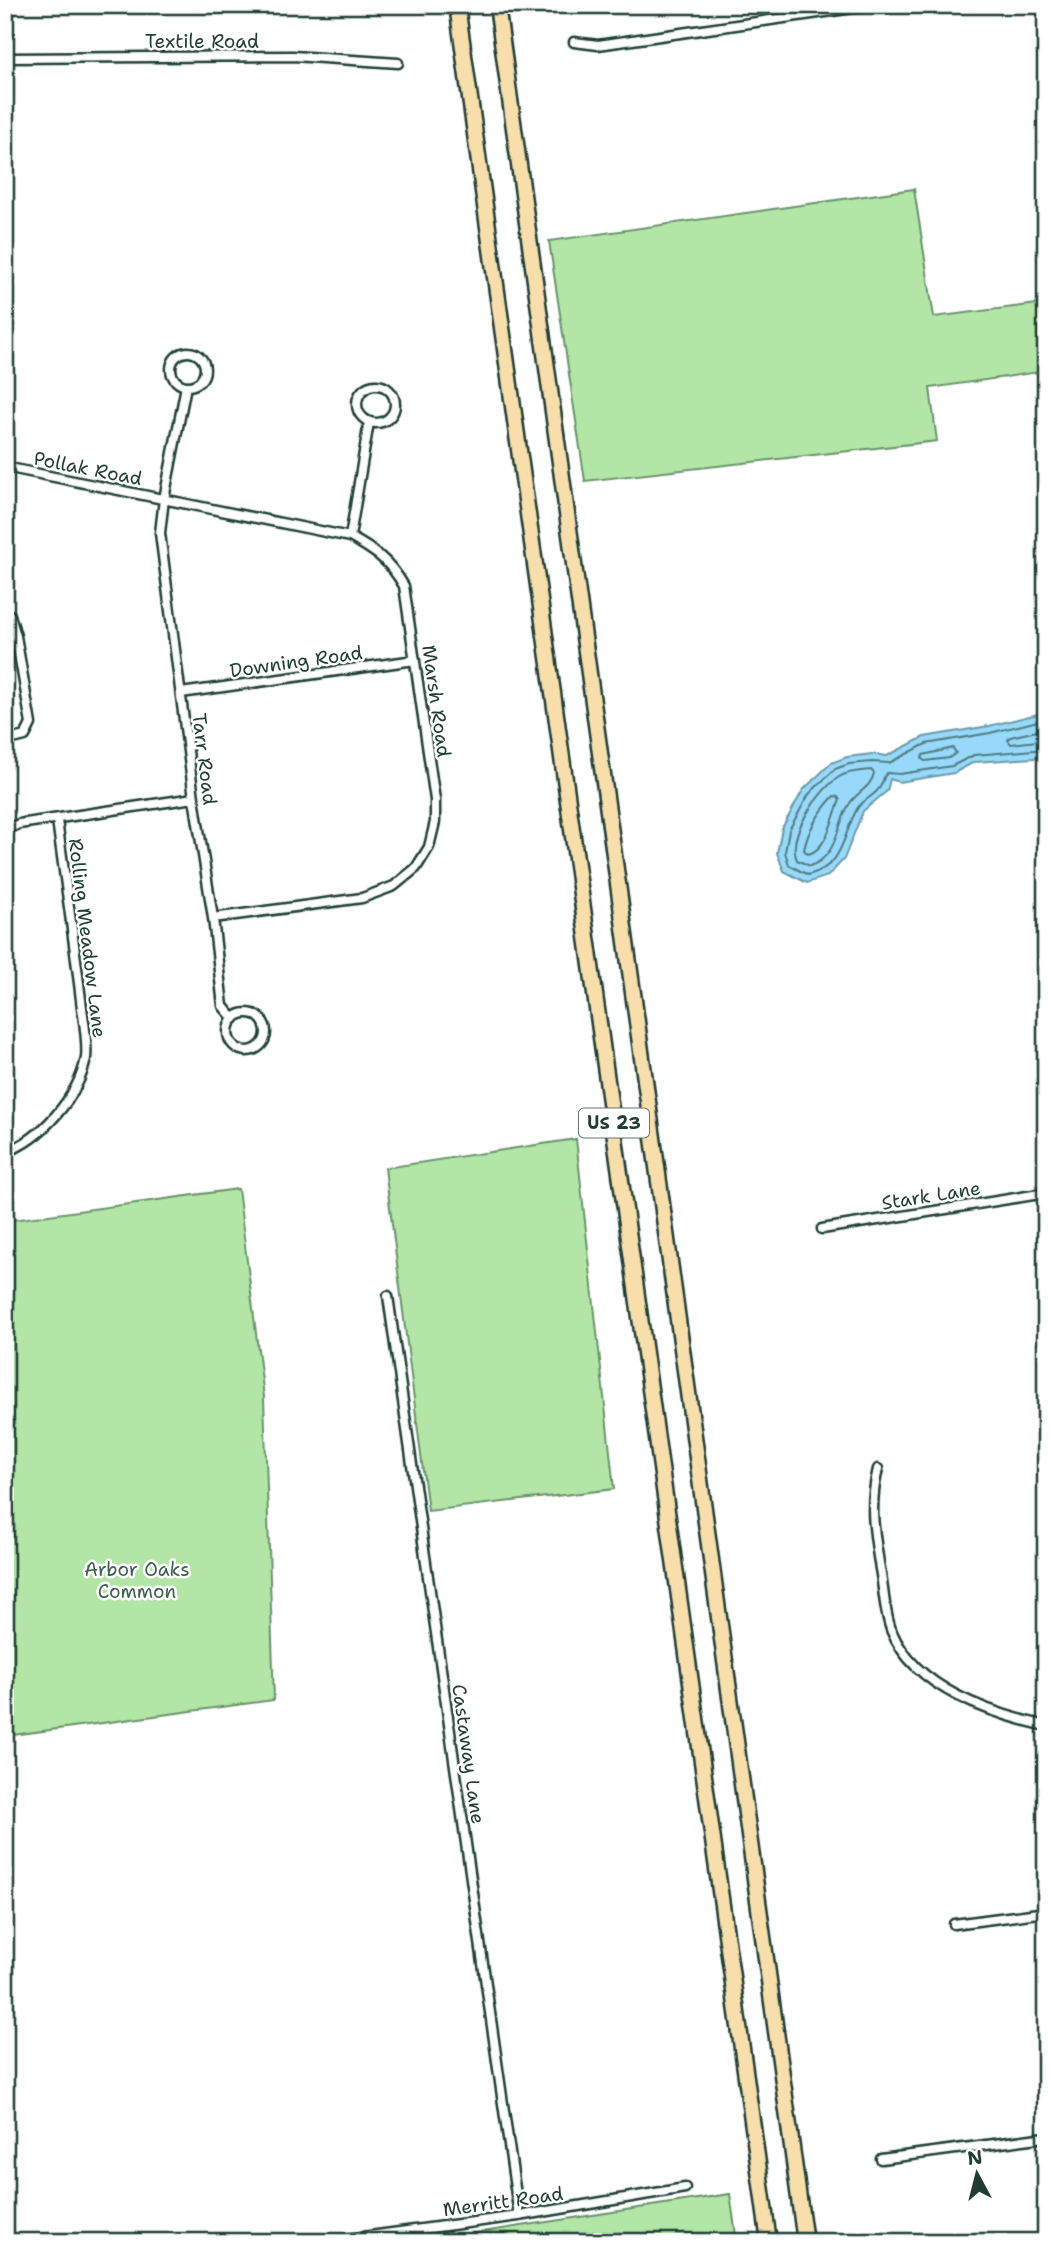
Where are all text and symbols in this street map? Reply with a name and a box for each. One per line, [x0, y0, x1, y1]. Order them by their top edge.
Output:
street label: Textile Road [145, 29, 259, 54]
street label: Pollak Road [31, 446, 144, 491]
street label: Downing Road [228, 640, 364, 683]
street label: Marsh Road [416, 643, 457, 759]
street label: Tarr Road [186, 712, 223, 807]
street label: Rolling Meadow Lane [63, 837, 112, 1039]
road number: US 23 [579, 1108, 649, 1138]
street label: Stark Lane [880, 1175, 982, 1216]
park label: Arbor Oaks Common [84, 1557, 190, 1604]
street label: Castaway Lane [446, 1683, 491, 1826]
north arrow [942, 2138, 1012, 2208]
text: N [966, 2144, 984, 2171]
street label: Merritt Road [441, 2181, 565, 2222]

